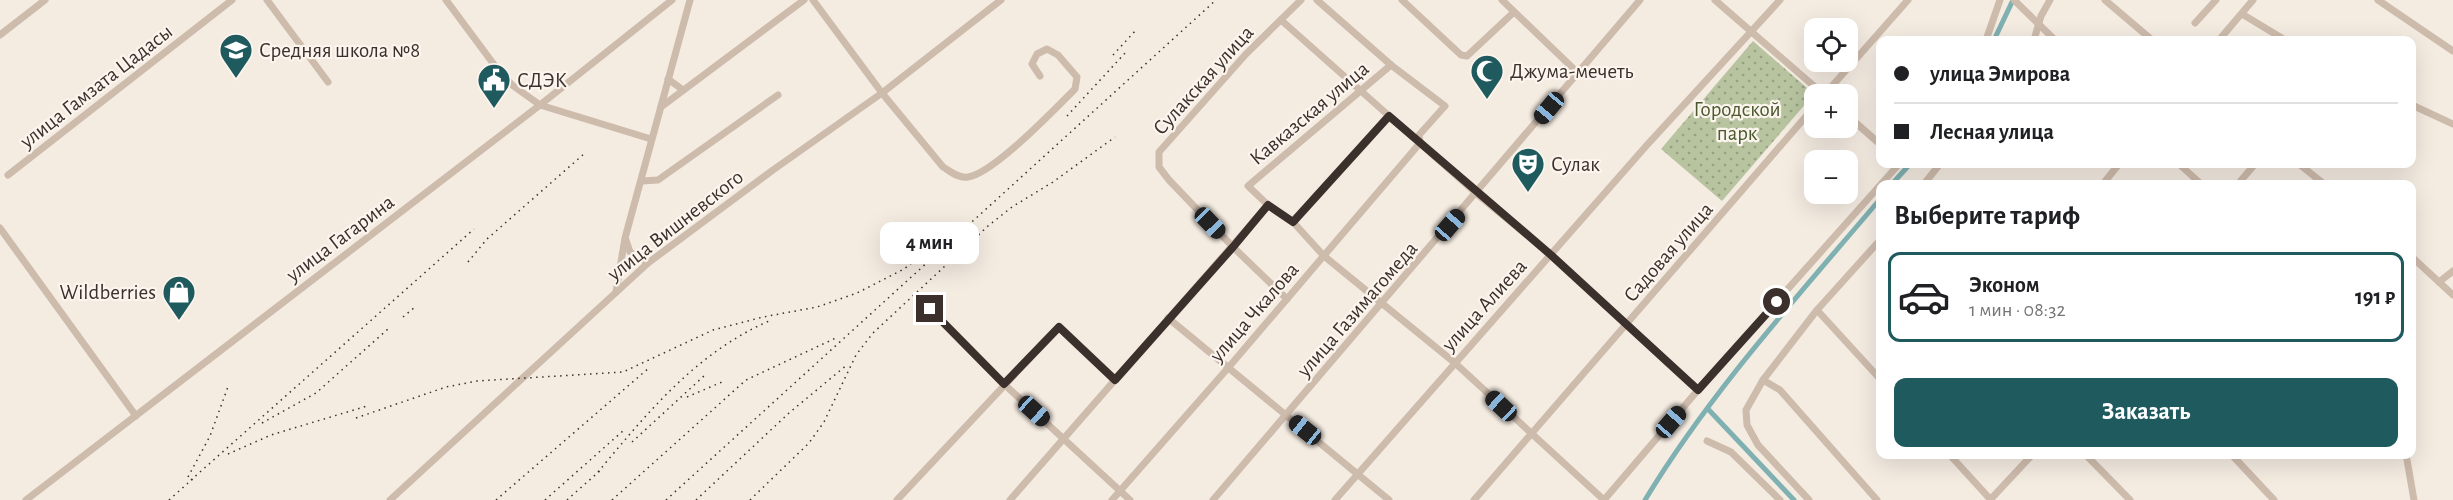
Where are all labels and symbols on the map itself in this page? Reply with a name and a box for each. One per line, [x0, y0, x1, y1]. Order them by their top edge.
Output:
street label: улица Гамзата Цадасы [15, 21, 176, 153]
street label: Сулакская улица [1149, 21, 1258, 139]
school or university icon: Средняя школа №8 [218, 32, 254, 79]
place label: Средняя школа №8 [259, 40, 420, 61]
mosque icon: Джума-мечеть [1469, 53, 1505, 100]
street label: Кавказская улица [1246, 57, 1373, 169]
place label: Джума-мечеть [1510, 61, 1634, 82]
public building icon: СДЭК [476, 62, 512, 109]
place label: СДЭК [517, 70, 567, 91]
car [1531, 88, 1567, 128]
park label: Городской парк [1693, 99, 1781, 144]
theatre icon: Сулак [1510, 146, 1546, 193]
place label: Сулак [1551, 154, 1600, 175]
street label: улица Вишневского [603, 166, 747, 285]
street label: улица Гагарина [282, 191, 399, 286]
street label: Садовая улица [1620, 198, 1717, 306]
car [1191, 204, 1229, 242]
car [1431, 206, 1469, 244]
callout: 4 мин [880, 222, 980, 264]
street label: улица Газимагомеда [1293, 238, 1422, 382]
street label: улица Алиева [1437, 255, 1531, 356]
street label: улица Чкалова [1205, 259, 1303, 367]
shop icon: Wildberries [161, 274, 197, 321]
place label: Wildberries [60, 282, 156, 303]
route start [1763, 288, 1790, 315]
route end [916, 295, 943, 322]
car [1482, 387, 1520, 425]
car [1015, 392, 1053, 430]
car [1652, 403, 1690, 441]
car [1285, 412, 1325, 448]

